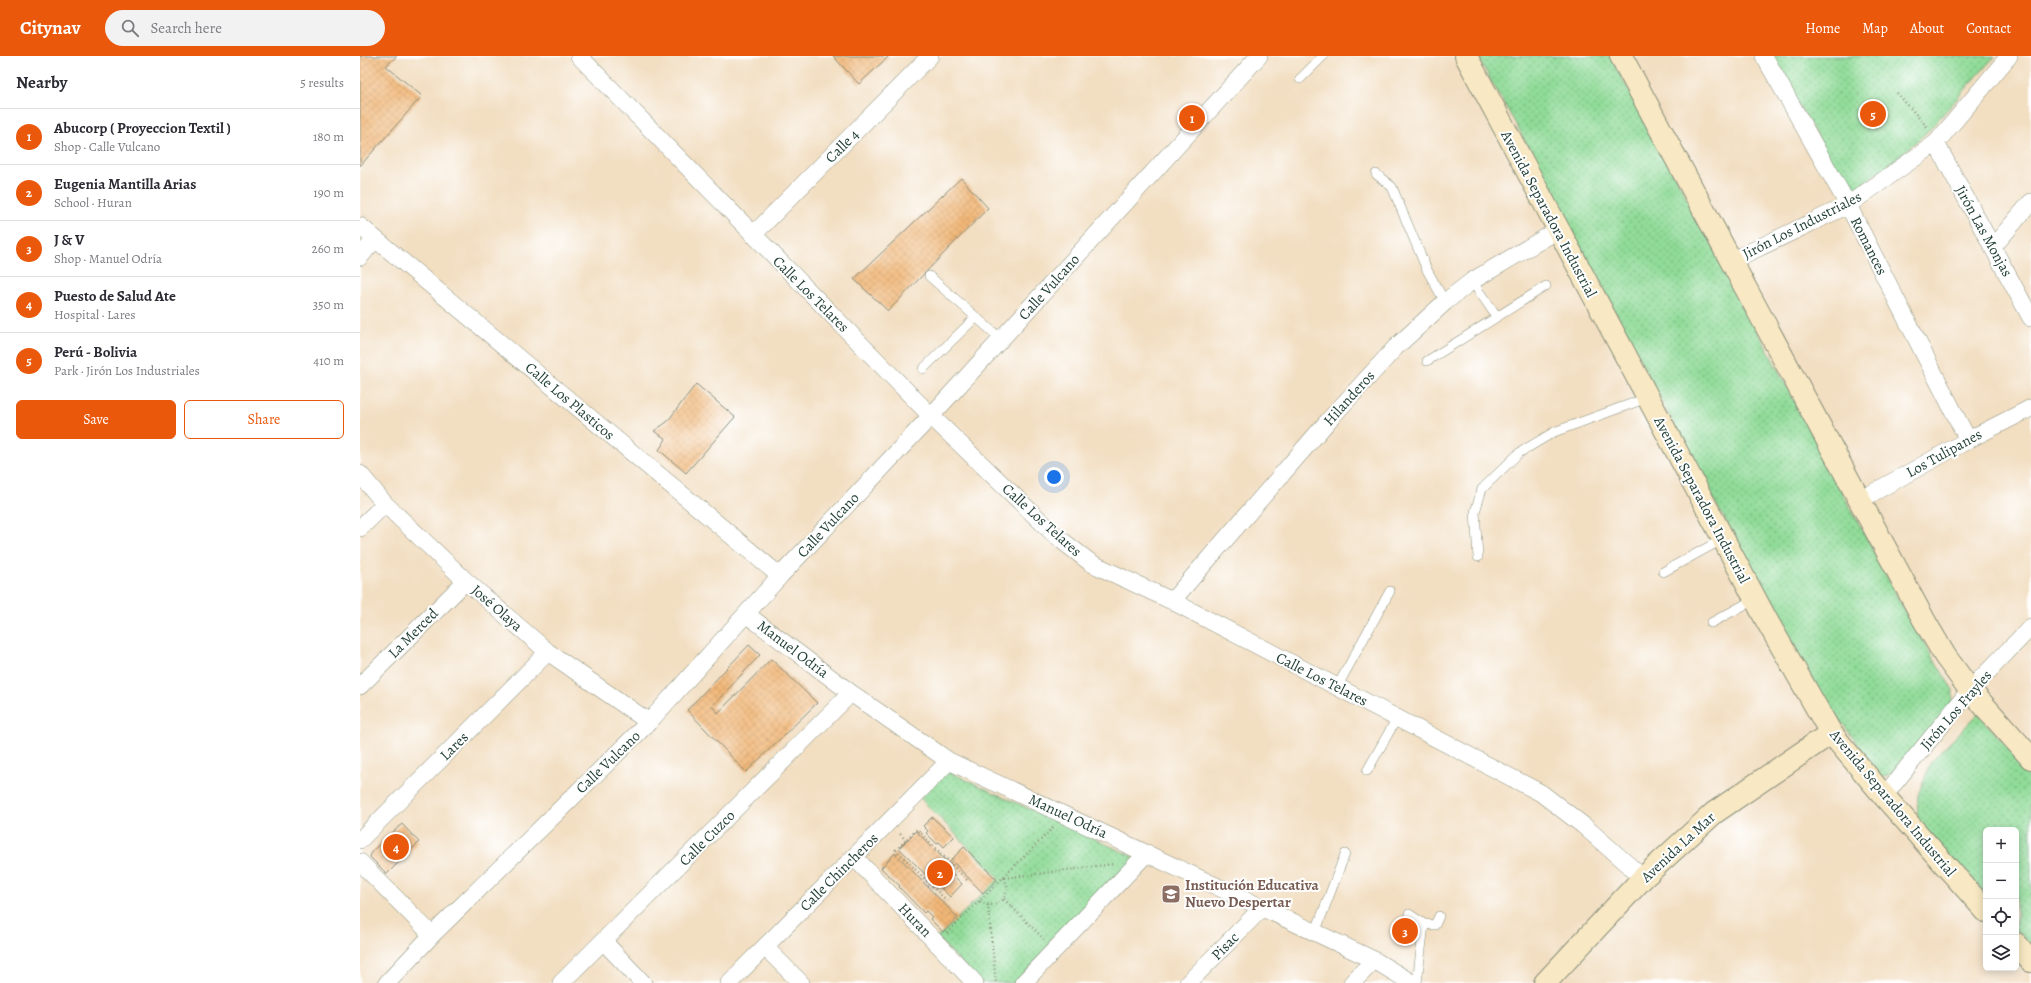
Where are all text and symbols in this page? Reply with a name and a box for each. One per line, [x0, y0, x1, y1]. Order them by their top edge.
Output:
search box [105, 10, 385, 46]
text: Citynav [20, 15, 81, 41]
icon: search [119, 17, 141, 39]
text: Search here [151, 18, 222, 38]
text: Home [1805, 19, 1840, 38]
text: Map [1862, 19, 1888, 38]
text: About [1910, 19, 1944, 38]
text: Contact [1966, 19, 2011, 38]
text: Nearby [16, 71, 67, 94]
text: 5 results [300, 74, 344, 91]
pin: 5 [1860, 99, 1886, 129]
pin: 1 [1179, 103, 1205, 133]
text: Abucorp ( Proyeccion Textil ) [54, 118, 231, 138]
street label: Calle 4 [821, 125, 863, 167]
street label: Avenida Separadora Industrial [1496, 126, 1602, 301]
text: 1 [27, 128, 31, 145]
text: 180 m [313, 128, 344, 145]
text: Shop · Calle Vulcano [54, 138, 160, 155]
text: Eugenia Mantilla Arias [54, 174, 196, 194]
street label: Jirón Las Monjas [1951, 182, 2017, 280]
text: 2 [26, 184, 32, 201]
text: 190 m [313, 184, 344, 201]
street label: Jirón Los Industriales [1739, 186, 1865, 264]
text: School · Huran [54, 194, 132, 211]
street label: Romances [1846, 213, 1892, 279]
text: J & V [54, 230, 84, 250]
text: 3 [26, 240, 32, 257]
text: 260 m [311, 240, 344, 257]
text: Shop · Manuel Odría [54, 250, 162, 267]
street label: Calle Vulcano [1014, 250, 1084, 324]
street label: Calle Los Telares [768, 251, 854, 337]
text: Puesto de Salud Ate [54, 286, 176, 306]
text: 4 [26, 296, 32, 313]
text: 350 m [313, 296, 344, 313]
text: Hospital · Lares [54, 306, 136, 323]
text: Perú - Bolivia [54, 342, 137, 362]
text: 5 [26, 352, 32, 369]
text: 410 m [313, 352, 344, 369]
street label: Calle Los Plasticos [521, 358, 619, 444]
text: Park · Jirón Los Industriales [54, 362, 200, 379]
street label: Hilanderos [1319, 366, 1379, 430]
button: Save [16, 400, 176, 439]
button: Share [184, 400, 344, 439]
street label: Avenida Separadora Industrial [1649, 412, 1755, 587]
street label: Los Tulipanes [1903, 424, 1985, 482]
your location [1044, 467, 1064, 487]
street label: Calle Los Telares [998, 479, 1086, 561]
street label: Calle Vulcano [793, 488, 863, 562]
street label: José Olaya [467, 580, 527, 636]
street label: La Merced [384, 603, 443, 662]
street label: Manuel Odría [753, 616, 833, 682]
street label: Calle Los Telares [1273, 647, 1371, 711]
street label: Jirón Los Frayles [1916, 666, 1996, 754]
street label: Avenida Separadora Industrial [1825, 724, 1961, 881]
street label: Calle Vulcano [571, 726, 645, 798]
street label: Lares [435, 727, 473, 765]
street label: Manuel Odría [1025, 789, 1111, 843]
street label: Calle Cuzco [675, 806, 739, 870]
street label: Avenida La Mar [1636, 807, 1720, 887]
map controls [1983, 827, 2019, 971]
button: + [1983, 827, 2019, 863]
street label: Calle Chincheros [795, 828, 883, 916]
pin: 4 [383, 832, 409, 862]
pin: 2 [927, 858, 953, 888]
button: − [1983, 863, 2019, 899]
place label: Institución Educativa Nuevo Despertar [1185, 875, 1320, 912]
school or university icon: Institución Educativa Nuevo Despertar [1160, 883, 1182, 905]
street label: Huran [894, 899, 936, 941]
button: locate [1983, 899, 2019, 935]
pin: 3 [1392, 916, 1418, 946]
street label: Pisac [1207, 928, 1243, 964]
button: layers [1983, 935, 2019, 971]

